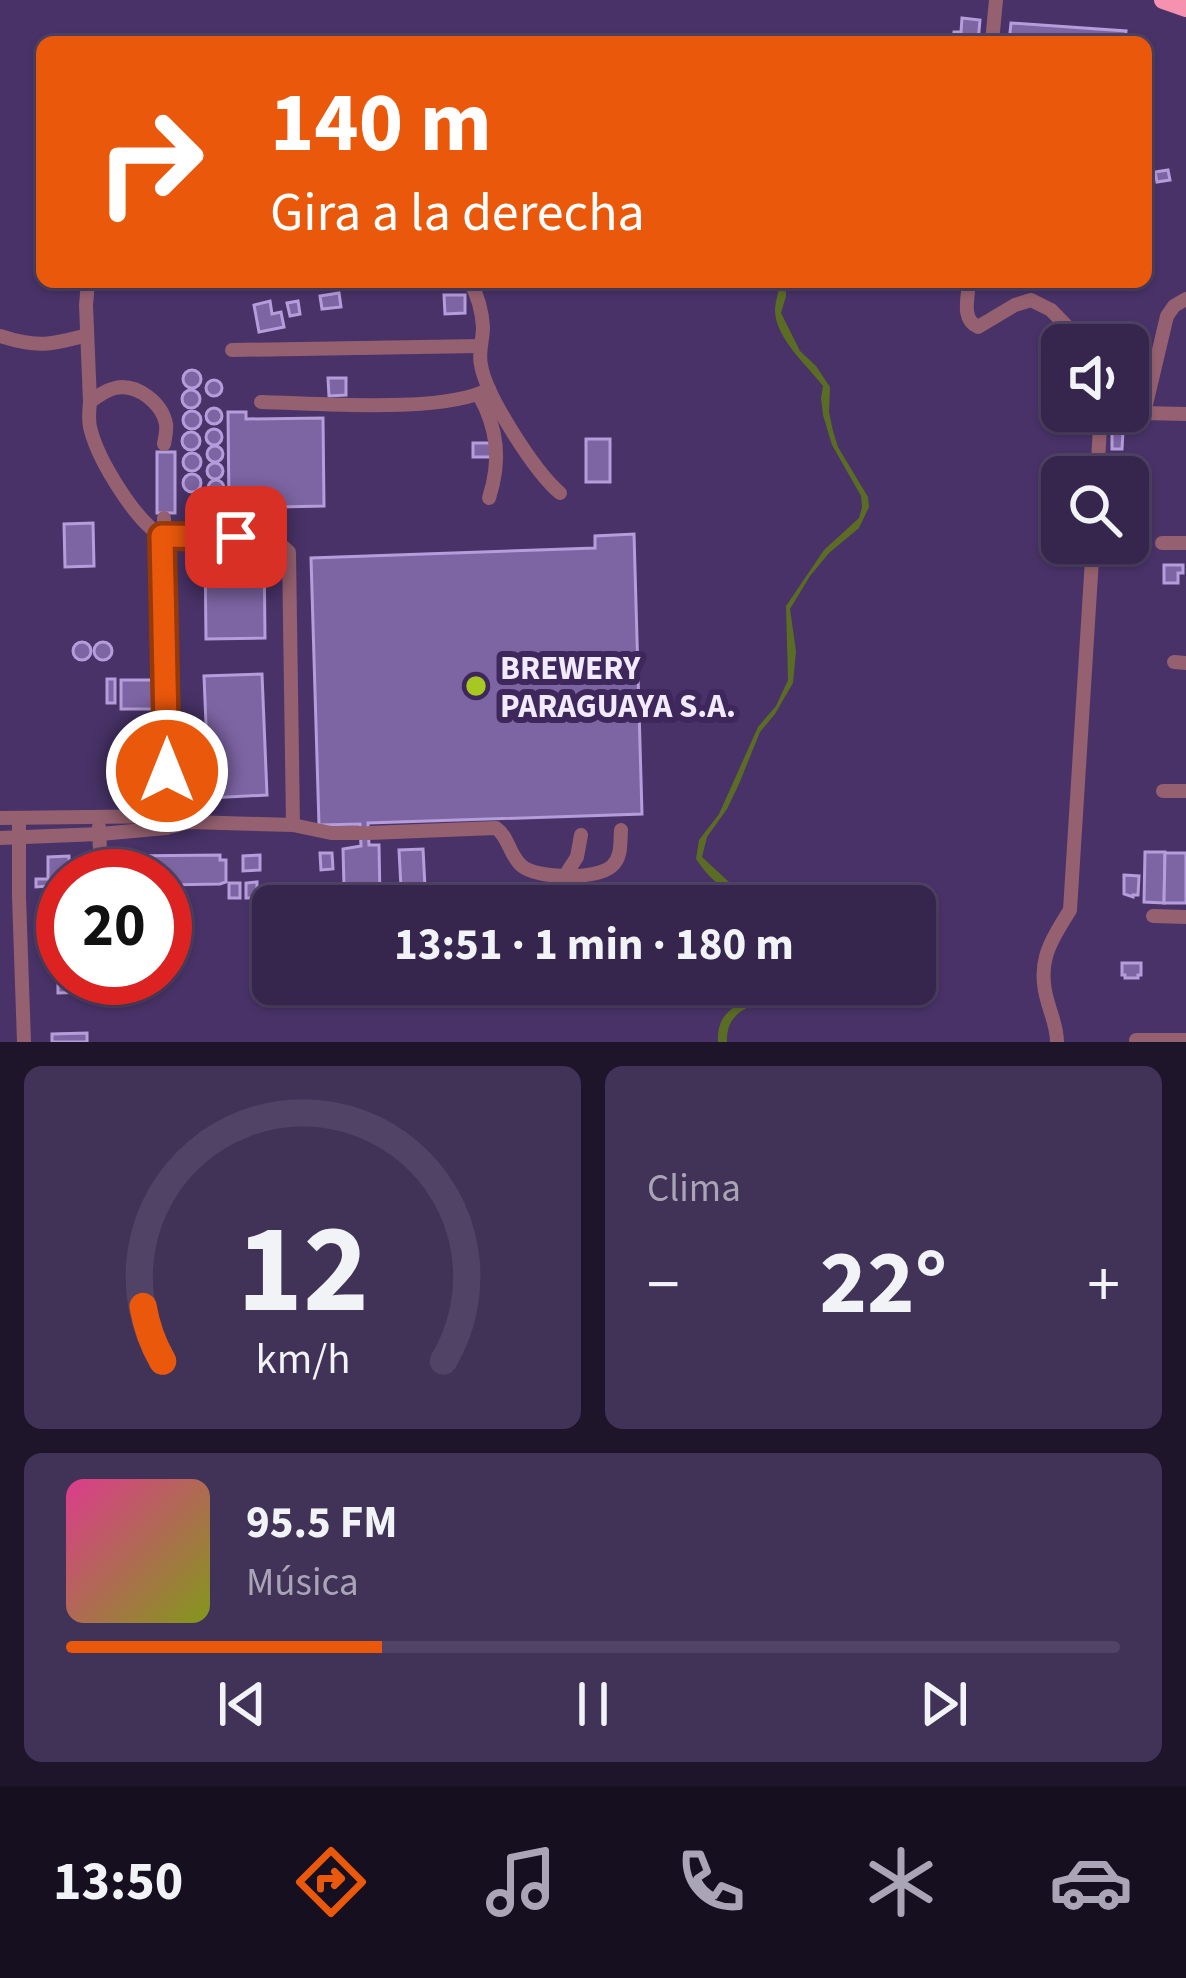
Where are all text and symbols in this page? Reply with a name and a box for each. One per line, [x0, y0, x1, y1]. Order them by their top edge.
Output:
text: 140 m [270, 64, 492, 184]
icon: right [72, 84, 228, 240]
text: Gira a la derecha [270, 175, 645, 252]
map controls [1041, 324, 1149, 564]
button: sound [1041, 324, 1149, 432]
button: search [1041, 456, 1149, 564]
pin [185, 486, 287, 588]
icon: arrive [203, 504, 269, 570]
place label: BREWERY PARAGUAYA S.A. [500, 645, 736, 730]
marker: BREWERY PARAGUAYA S.A. [463, 673, 489, 699]
position arrow [104, 708, 230, 834]
speed limit sign: 20 [36, 849, 192, 1005]
text: 13:51 · 1 min · 180 m [394, 913, 794, 977]
text: Clima [647, 1161, 741, 1217]
text: 12 [237, 1182, 368, 1360]
text: 22° [820, 1220, 947, 1348]
text: − [647, 1238, 680, 1332]
text: + [1087, 1238, 1120, 1332]
text: km/h [255, 1328, 350, 1389]
text: 95.5 FM [246, 1491, 398, 1555]
text: Música [246, 1555, 359, 1611]
icon: previous [209, 1671, 275, 1737]
icon: pause [560, 1671, 626, 1737]
icon: next [911, 1671, 977, 1737]
icon: directions [289, 1840, 373, 1924]
icon: music [479, 1840, 563, 1924]
icon: phone [669, 1840, 753, 1924]
icon: climate [859, 1840, 943, 1924]
icon: car [1049, 1840, 1133, 1924]
text: 13:50 [53, 1844, 183, 1921]

